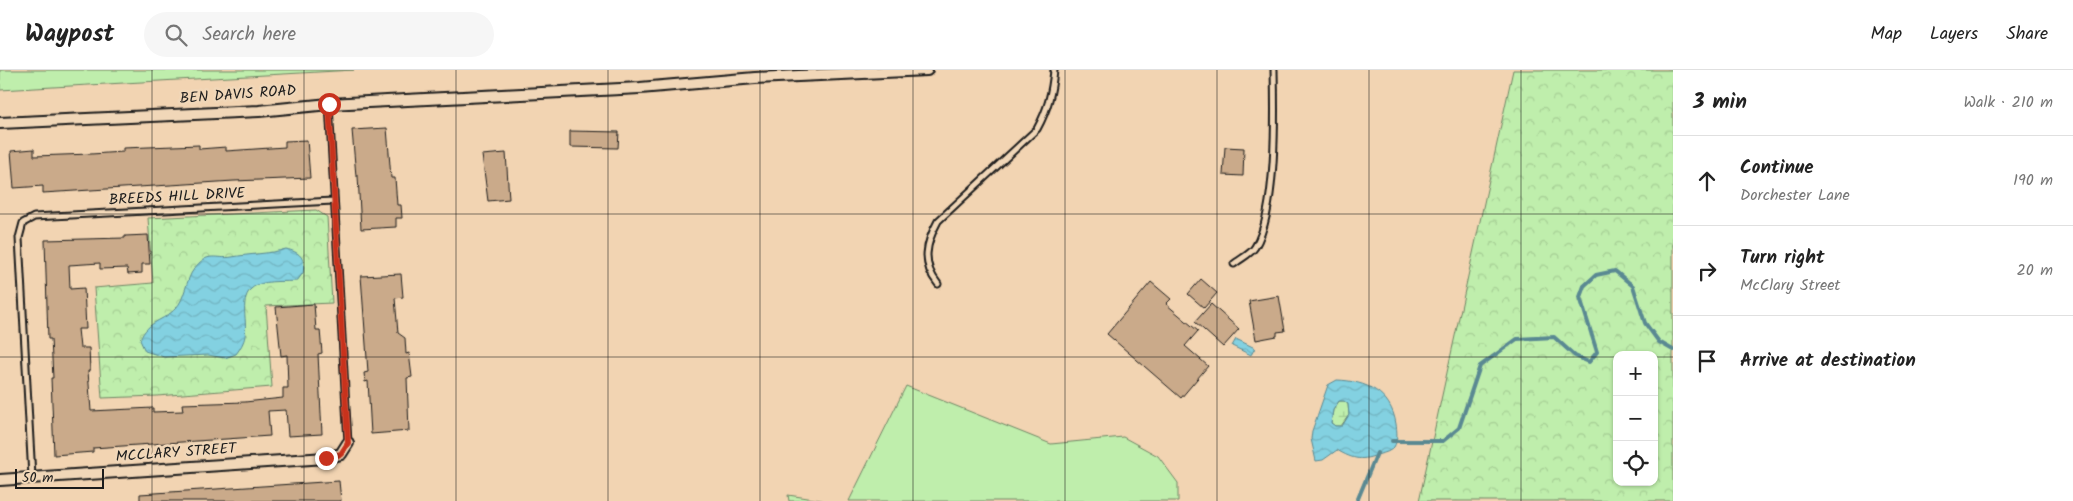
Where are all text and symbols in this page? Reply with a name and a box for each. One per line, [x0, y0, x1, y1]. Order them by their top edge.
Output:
search box [144, 12, 494, 57]
text: Waypost [25, 15, 114, 54]
text: Search here [202, 20, 296, 50]
text: Map [1871, 20, 1902, 49]
text: Layers [1930, 20, 1978, 49]
text: Share [2006, 20, 2048, 49]
icon: search [162, 21, 190, 49]
street label: BEN DAVIS ROAD [179, 79, 297, 111]
text: 3 min [1693, 86, 1747, 119]
text: Walk · 210 m [1963, 90, 2053, 115]
route start [318, 93, 341, 116]
text: Continue [1740, 153, 1813, 183]
icon: ahead [1693, 167, 1721, 195]
text: 190 m [2013, 168, 2053, 193]
street label: BREEDS HILL DRIVE [108, 181, 247, 213]
text: Dorchester Lane [1740, 183, 1850, 208]
text: Turn right [1740, 243, 1825, 273]
icon: right [1693, 257, 1721, 285]
text: 20 m [2017, 258, 2053, 283]
text: McClary Street [1740, 273, 1841, 298]
text: Arrive at destination [1740, 346, 1916, 376]
icon: arrive [1693, 347, 1721, 375]
map controls [1613, 351, 1658, 486]
button: + [1613, 351, 1658, 396]
button: − [1613, 396, 1658, 441]
street label: MCCLARY STREET [115, 437, 239, 469]
button: locate [1613, 441, 1658, 486]
route end [315, 447, 338, 470]
scale bar [15, 466, 104, 489]
text: 50 m [22, 467, 53, 489]

